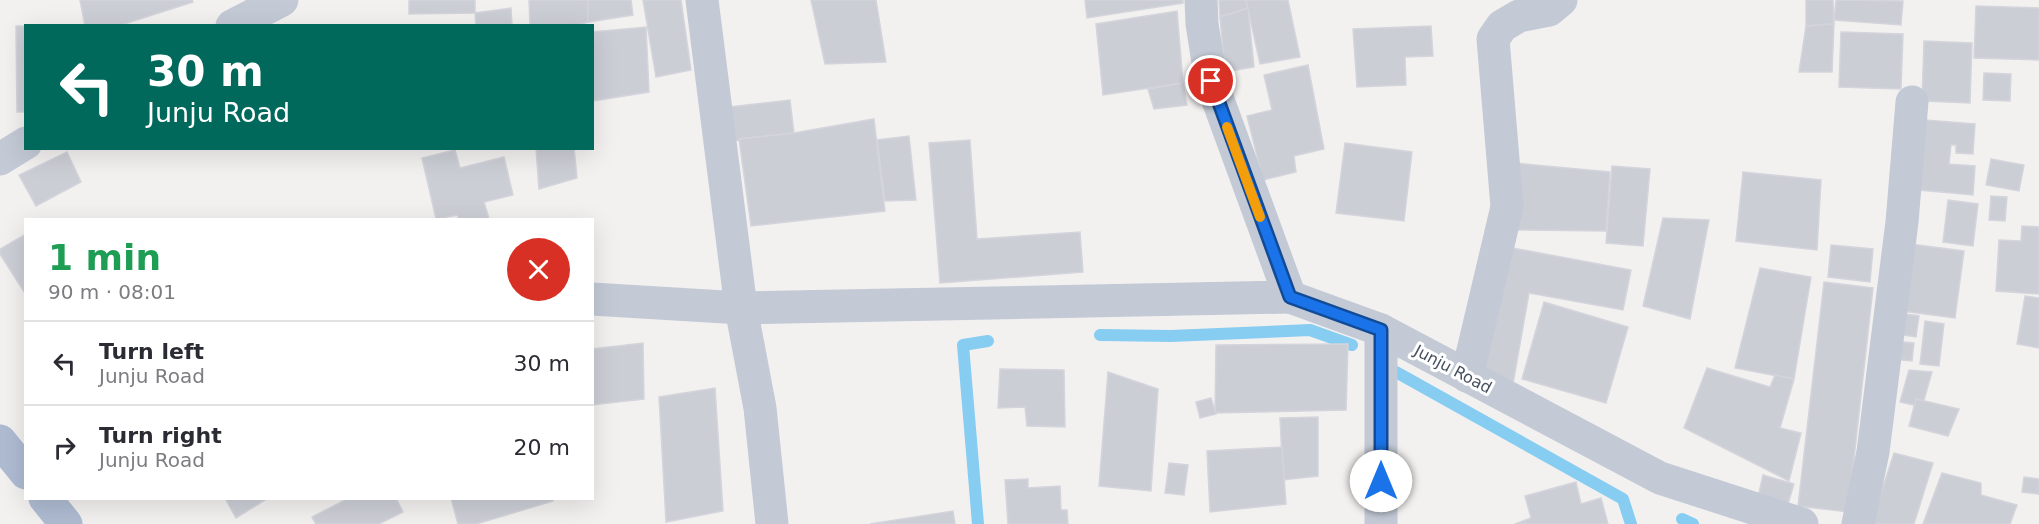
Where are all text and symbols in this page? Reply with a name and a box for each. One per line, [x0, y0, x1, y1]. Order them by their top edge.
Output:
text: 30 m [147, 47, 264, 96]
icon: left [48, 48, 126, 126]
pin [1185, 55, 1236, 106]
icon: arrive [1194, 64, 1227, 97]
text: Junju Road [147, 97, 290, 128]
text: 1 min [48, 237, 161, 278]
button: close [507, 238, 570, 301]
text: 90 m · 08:01 [48, 280, 176, 304]
text: Turn left [99, 339, 204, 364]
street label: Junju Road [1410, 340, 1495, 397]
icon: left [48, 347, 81, 380]
text: 30 m [514, 351, 570, 376]
text: Junju Road [99, 364, 205, 388]
text: Turn right [99, 423, 222, 448]
icon: right [48, 431, 81, 464]
text: 20 m [514, 435, 570, 460]
text: Junju Road [99, 448, 205, 472]
position arrow [1349, 449, 1413, 513]

